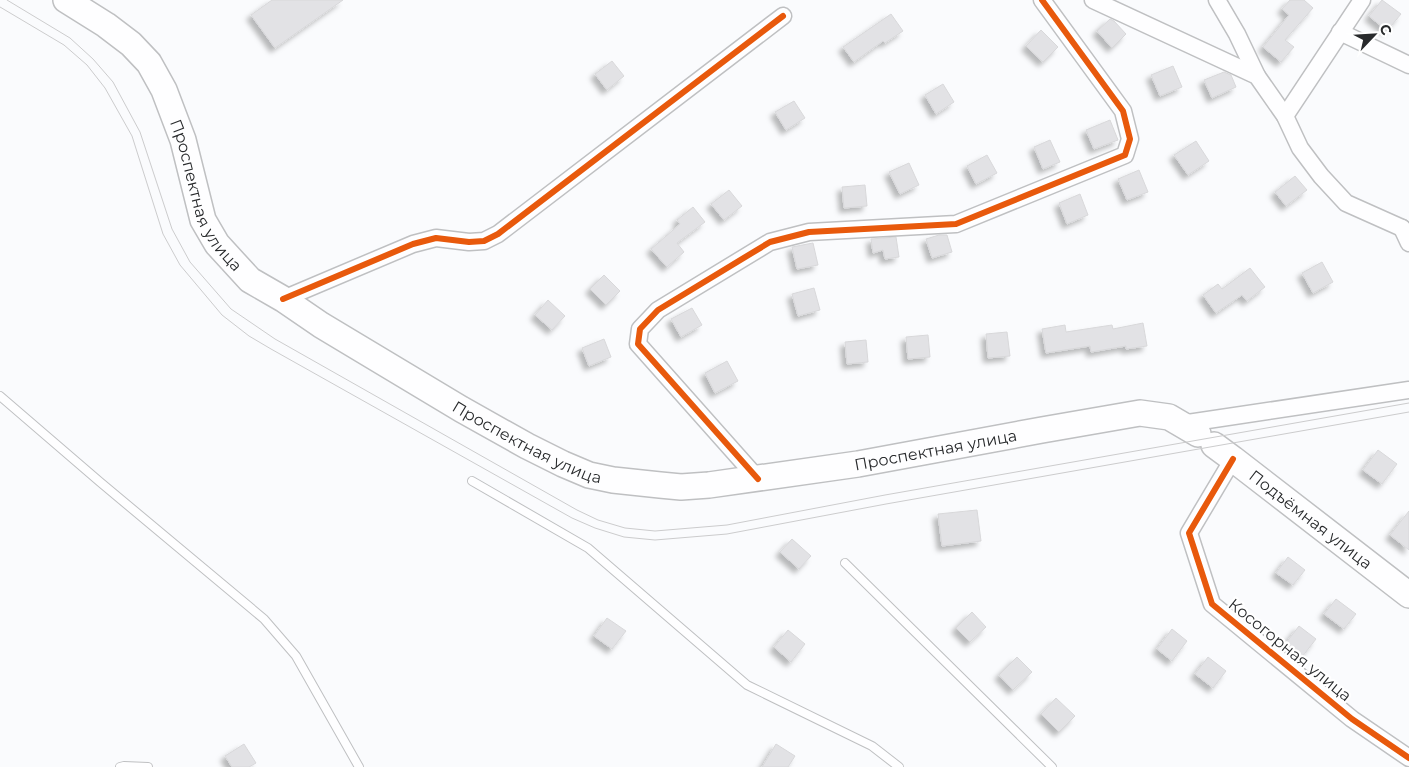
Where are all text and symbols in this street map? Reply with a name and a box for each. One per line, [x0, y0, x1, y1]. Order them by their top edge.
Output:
north arrow [1349, 10, 1399, 60]
text: С [1375, 21, 1396, 38]
street label: Проспектная улица [166, 117, 246, 275]
street label: Проспектная улица [449, 397, 603, 487]
street label: Проспектная улица [853, 425, 1018, 474]
street label: Подъёмная улица [1246, 466, 1376, 573]
street label: Косогорная улица [1225, 595, 1355, 705]

